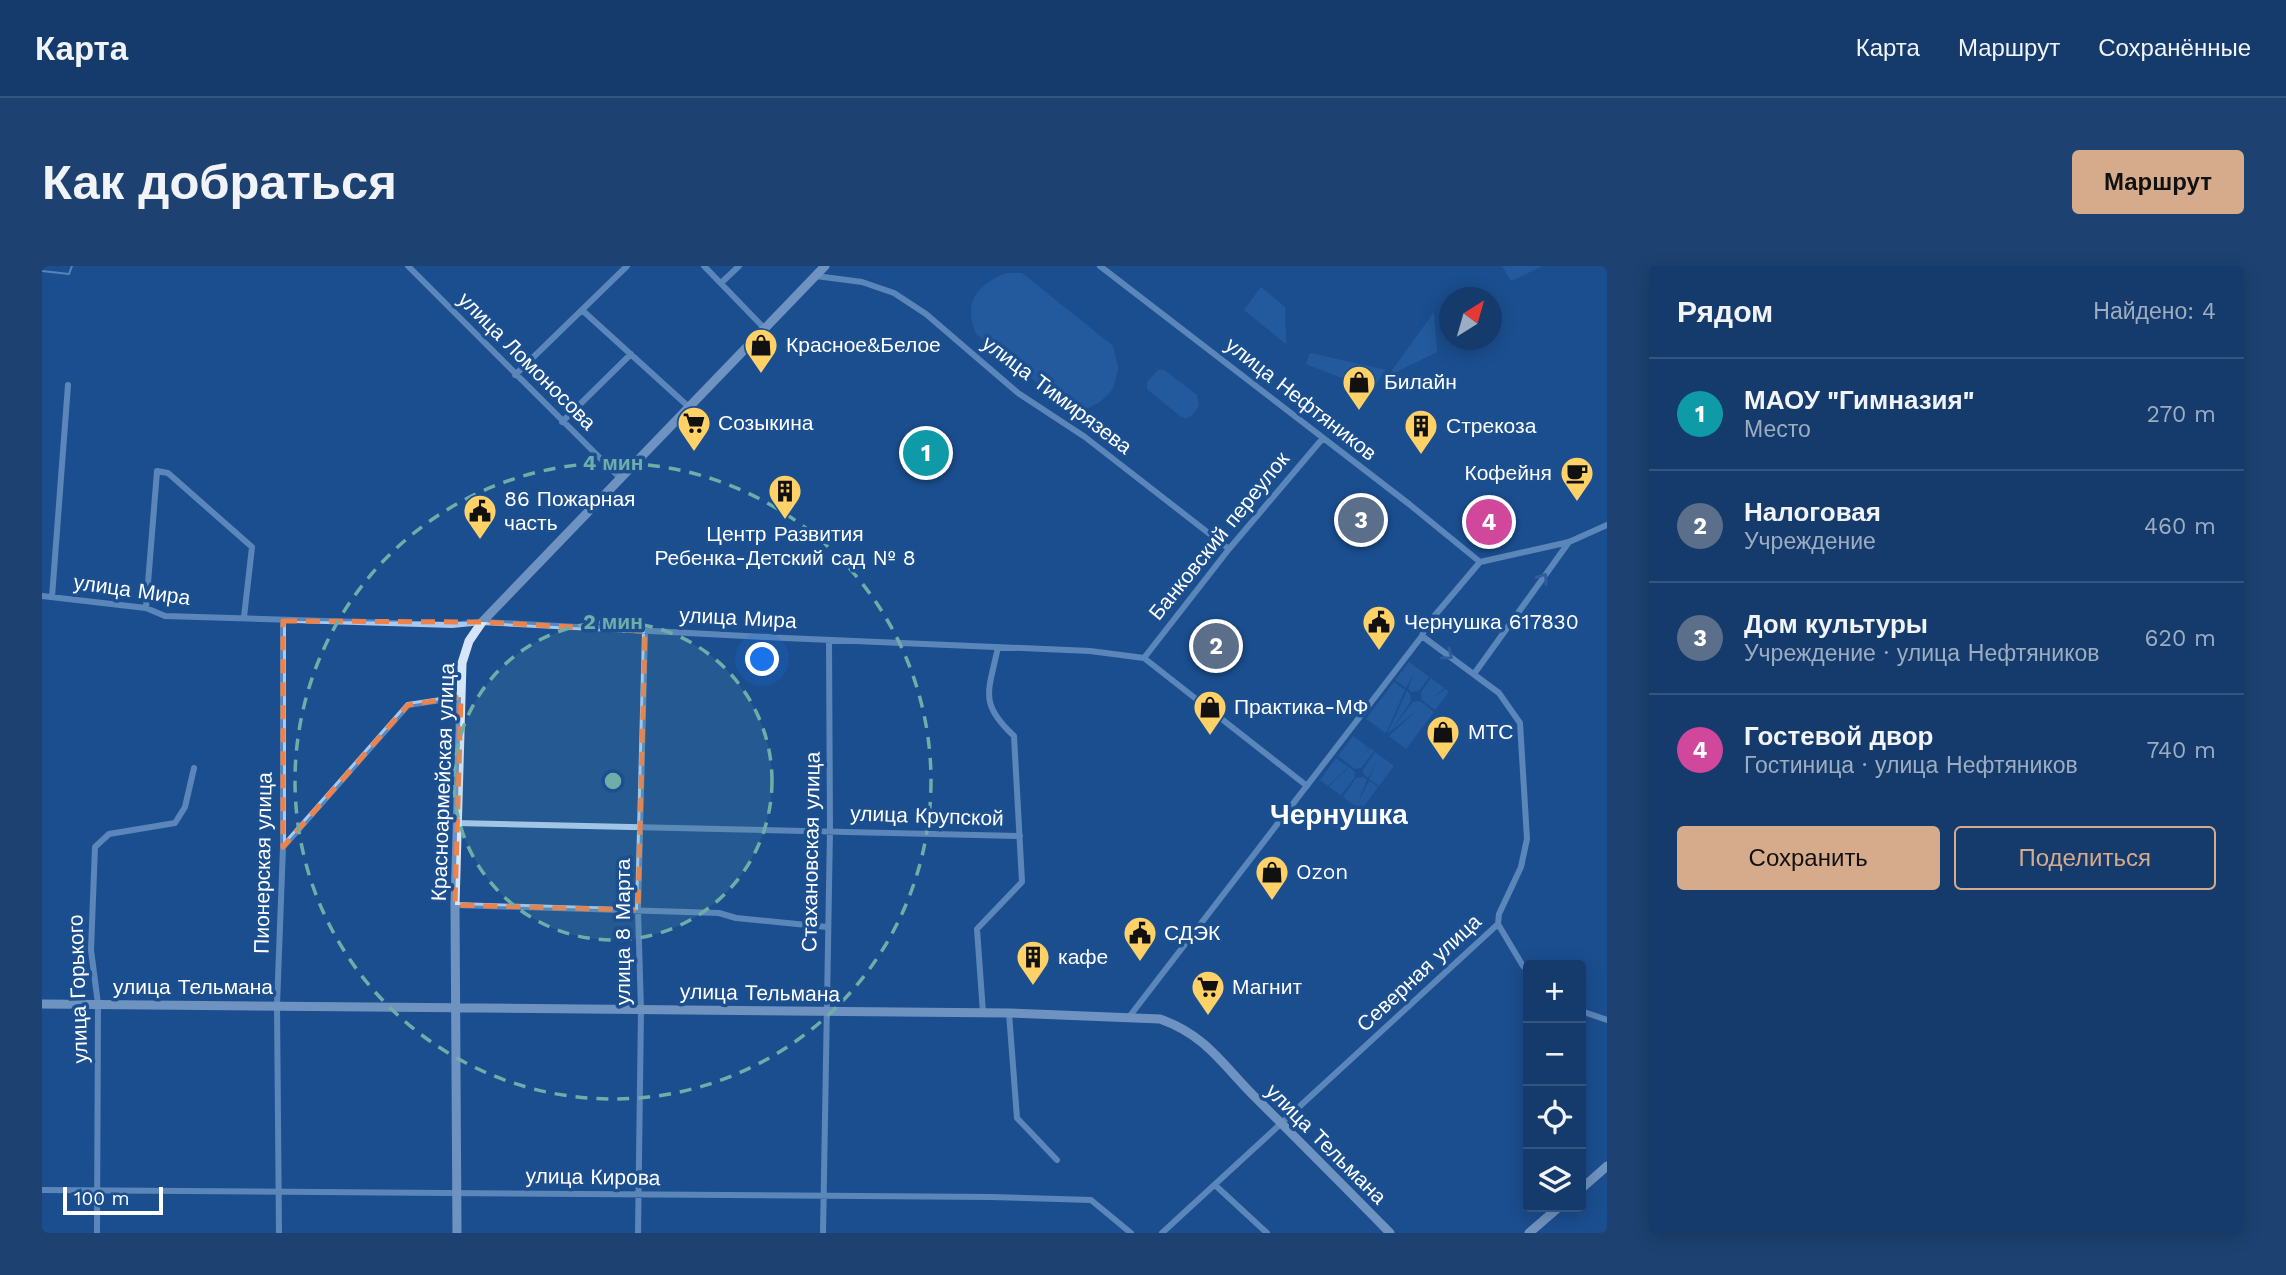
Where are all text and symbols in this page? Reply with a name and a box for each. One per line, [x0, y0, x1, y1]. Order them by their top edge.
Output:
text: Карта [35, 29, 128, 68]
text: Карта [1856, 34, 1920, 62]
text: Маршрут [1958, 34, 2060, 62]
text: Сохранённые [2098, 34, 2251, 62]
button: Маршрут [2072, 150, 2244, 214]
text: Как добраться [42, 153, 397, 211]
street label: улица Ломоносова [453, 286, 602, 435]
north arrow [1439, 287, 1502, 350]
text: Рядом [1677, 294, 1773, 329]
text: Найдено: 4 [2093, 298, 2216, 325]
shop icon: Красное&Белое [742, 326, 780, 375]
street label: улица Тимирязева [977, 330, 1137, 459]
place label: Красное&Белое [786, 332, 941, 357]
street label: улица Нефтяников [1221, 332, 1382, 465]
shop icon: Билайн [1340, 363, 1378, 412]
place label: Билайн [1384, 369, 1457, 394]
text: МАОУ "Гимназия" [1744, 385, 1974, 415]
text: 1 [1695, 401, 1705, 428]
text: 270 m [2147, 401, 2216, 428]
supermarket icon: Созыкина [675, 404, 713, 453]
building icon: Стрекоза [1402, 407, 1440, 456]
place label: Созыкина [718, 410, 814, 435]
place label: Стрекоза [1446, 413, 1537, 438]
text: Место [1744, 416, 1811, 443]
pin: 1 [903, 427, 949, 479]
street label: Банковский переулок [1143, 446, 1295, 625]
text: 4 мин [583, 450, 643, 475]
cafe icon: Кофейня [1558, 454, 1596, 503]
place label: Кофейня [1464, 460, 1552, 485]
building icon: Центр Развития Ребенка-Детский сад № 8 [766, 472, 804, 521]
place label: 86 Пожарная часть [504, 486, 635, 535]
public building icon: 86 Пожарная часть [461, 492, 499, 541]
pin: 3 [1338, 494, 1384, 546]
pin: 4 [1466, 496, 1512, 548]
text: Налоговая [1744, 497, 1881, 527]
text: 2 [1693, 513, 1707, 540]
text: 460 m [2144, 513, 2216, 540]
place label: Центр Развития Ребенка-Детский сад № 8 [654, 521, 916, 570]
text: Учреждение [1744, 528, 1876, 555]
street label: улица Мира [72, 569, 192, 610]
one-way arrow [1535, 573, 1547, 586]
street label: улица Мира [679, 602, 798, 633]
public building icon: Чернушка 617830 [1360, 603, 1398, 652]
text: 2 мин [583, 609, 643, 634]
place label: Чернушка 617830 [1404, 609, 1579, 634]
text: Дом культуры [1744, 609, 1928, 639]
pin: 2 [1193, 620, 1239, 672]
text: 3 [1693, 625, 1707, 652]
text: 620 m [2145, 625, 2216, 652]
text: Учреждение · улица Нефтяников [1744, 640, 2100, 667]
your location [745, 642, 779, 676]
one-way arrow [1440, 647, 1453, 659]
street label: Красноармейская улица [426, 662, 459, 902]
shop icon: Практика-МФ [1191, 688, 1229, 737]
place label: Практика-МФ [1234, 694, 1369, 719]
shop icon: МТС [1424, 713, 1462, 762]
place label: МТС [1468, 719, 1514, 744]
text: Гостевой двор [1744, 721, 1934, 751]
text: 4 [1693, 737, 1707, 764]
text: 740 m [2147, 737, 2216, 764]
street label: Стахановская улица [796, 751, 825, 952]
text: Гостиница · улица Нефтяников [1744, 752, 2078, 779]
centre of rings [601, 769, 625, 793]
street label: Пионерская улица [248, 772, 277, 954]
district label: Чернушка [1270, 798, 1408, 831]
street label: улица Крупской [850, 800, 1004, 831]
button: Сохранить [1677, 826, 1940, 890]
button: Поделиться [1954, 826, 2216, 890]
shop icon: Ozon [1253, 853, 1291, 902]
street label: улица 8 Марта [610, 858, 635, 1005]
place label: Ozon [1296, 859, 1348, 884]
street label: Северная улица [1351, 908, 1486, 1037]
street label: улица Горького [62, 914, 93, 1064]
public building icon: СДЭК [1121, 914, 1159, 963]
place label: СДЭК [1164, 920, 1221, 945]
building icon: кафе [1014, 938, 1052, 987]
place label: кафе [1058, 944, 1108, 969]
map controls [1523, 960, 1586, 1212]
button: + [1523, 960, 1586, 1023]
supermarket icon: Магнит [1189, 968, 1227, 1017]
street label: улица Тельмана [113, 974, 273, 999]
place label: Магнит [1232, 974, 1302, 999]
street label: улица Тельмана [680, 979, 841, 1006]
button: − [1523, 1023, 1586, 1086]
street label: улица Тельмана [1261, 1078, 1392, 1209]
button: locate [1523, 1086, 1586, 1149]
button: layers [1523, 1149, 1586, 1212]
street label: улица Кирова [525, 1163, 661, 1190]
scale bar [63, 1184, 163, 1216]
text: 100 m [74, 1187, 130, 1210]

